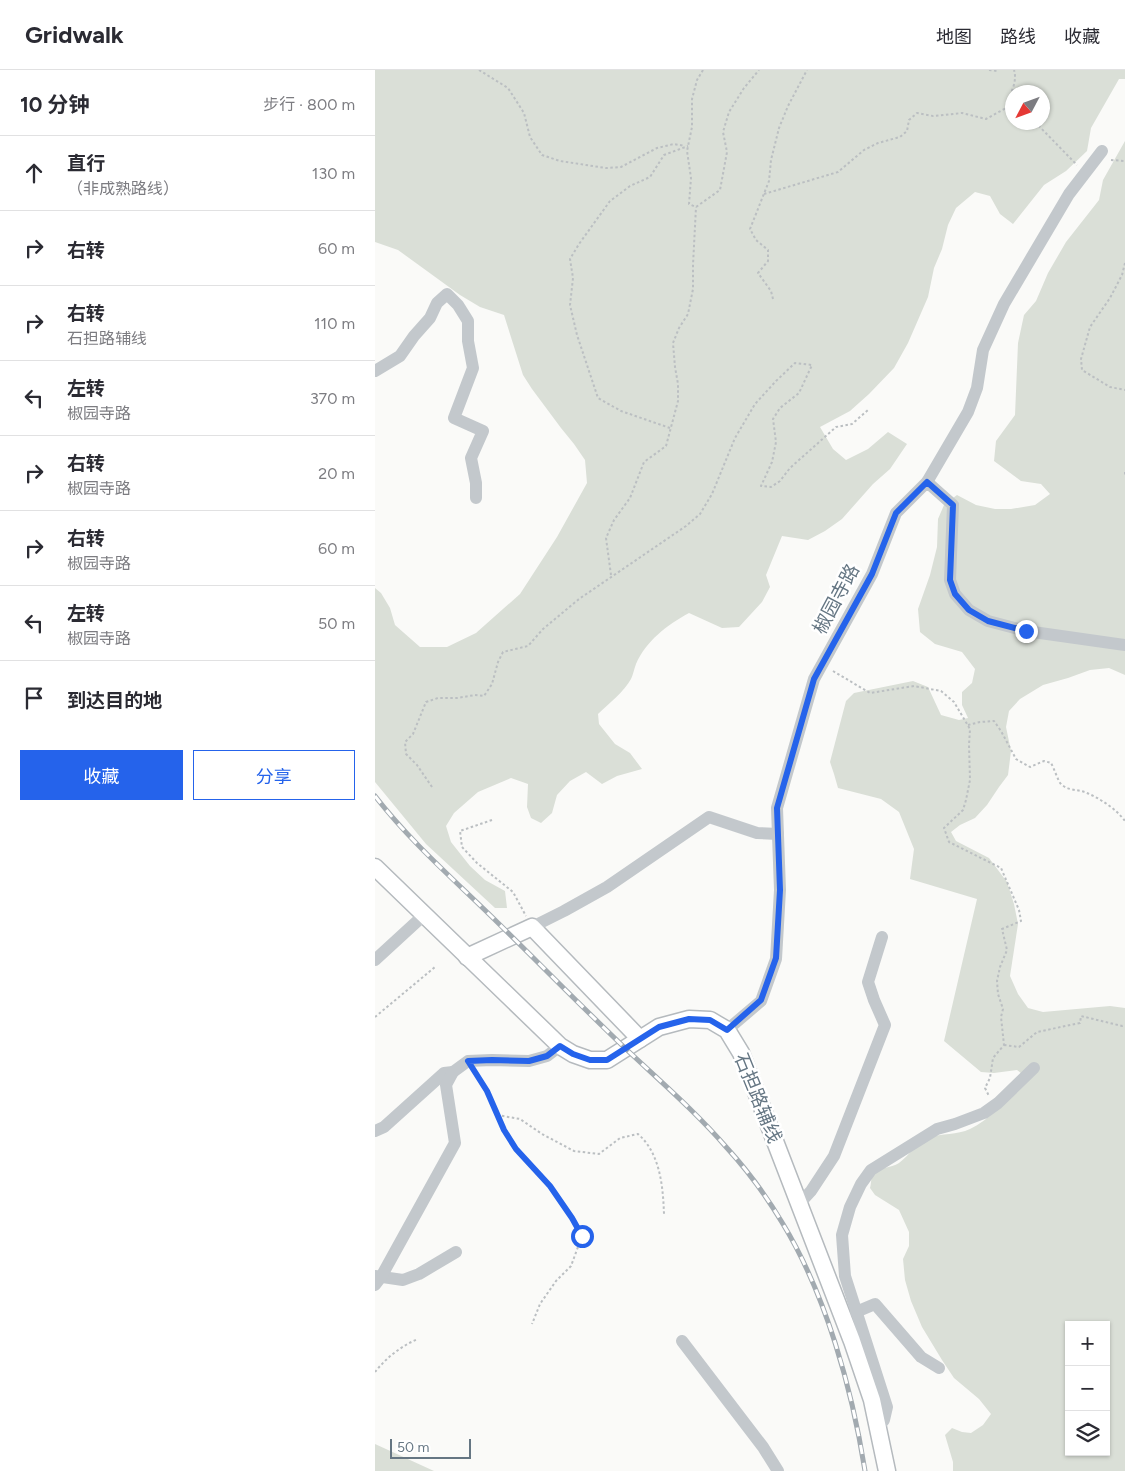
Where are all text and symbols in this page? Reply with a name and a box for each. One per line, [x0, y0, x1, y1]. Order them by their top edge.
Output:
text: Gridwalk [25, 20, 124, 49]
text: 地图 [936, 26, 972, 48]
text: 路线 [1000, 26, 1036, 48]
text: 收藏 [1064, 26, 1100, 48]
north arrow [1005, 85, 1050, 130]
text: 10 分钟 [20, 92, 89, 117]
text: 步行 · 800 m [263, 95, 355, 114]
text: 直行 [67, 152, 105, 175]
icon: ahead [20, 159, 48, 187]
text: 130 m [312, 164, 355, 183]
text: （非成熟路线） [67, 179, 179, 198]
icon: right [20, 234, 48, 262]
text: 右转 [67, 239, 105, 262]
text: 60 m [318, 239, 355, 258]
text: 右转 [67, 302, 105, 325]
icon: right [20, 309, 48, 337]
text: 110 m [314, 314, 355, 333]
text: 石担路辅线 [67, 329, 147, 348]
text: 左转 [67, 377, 105, 400]
icon: left [20, 384, 48, 412]
text: 370 m [310, 389, 355, 408]
text: 椒园寺路 [67, 404, 131, 423]
text: 右转 [67, 452, 105, 475]
icon: right [20, 459, 48, 487]
text: 20 m [318, 464, 355, 483]
text: 椒园寺路 [67, 479, 131, 498]
text: 右转 [67, 527, 105, 550]
icon: right [20, 534, 48, 562]
text: 60 m [318, 539, 355, 558]
text: 椒园寺路 [67, 554, 131, 573]
street label: 椒园寺路 [808, 560, 864, 638]
text: 左转 [67, 602, 105, 625]
icon: left [20, 609, 48, 637]
text: 50 m [318, 614, 355, 633]
route end [1015, 620, 1038, 643]
text: 椒园寺路 [67, 629, 131, 648]
icon: arrive [20, 684, 48, 712]
text: 到达目的地 [67, 689, 162, 712]
button: 收藏 [20, 750, 183, 800]
button: 分享 [193, 750, 355, 800]
street label: 石担路辅线 [730, 1050, 786, 1146]
route start [571, 1225, 594, 1248]
map controls [1065, 1321, 1110, 1456]
button: + [1065, 1321, 1110, 1366]
button: − [1065, 1366, 1110, 1411]
button: layers [1065, 1411, 1110, 1456]
scale bar [390, 1436, 471, 1459]
text: 50 m [397, 1439, 429, 1456]

